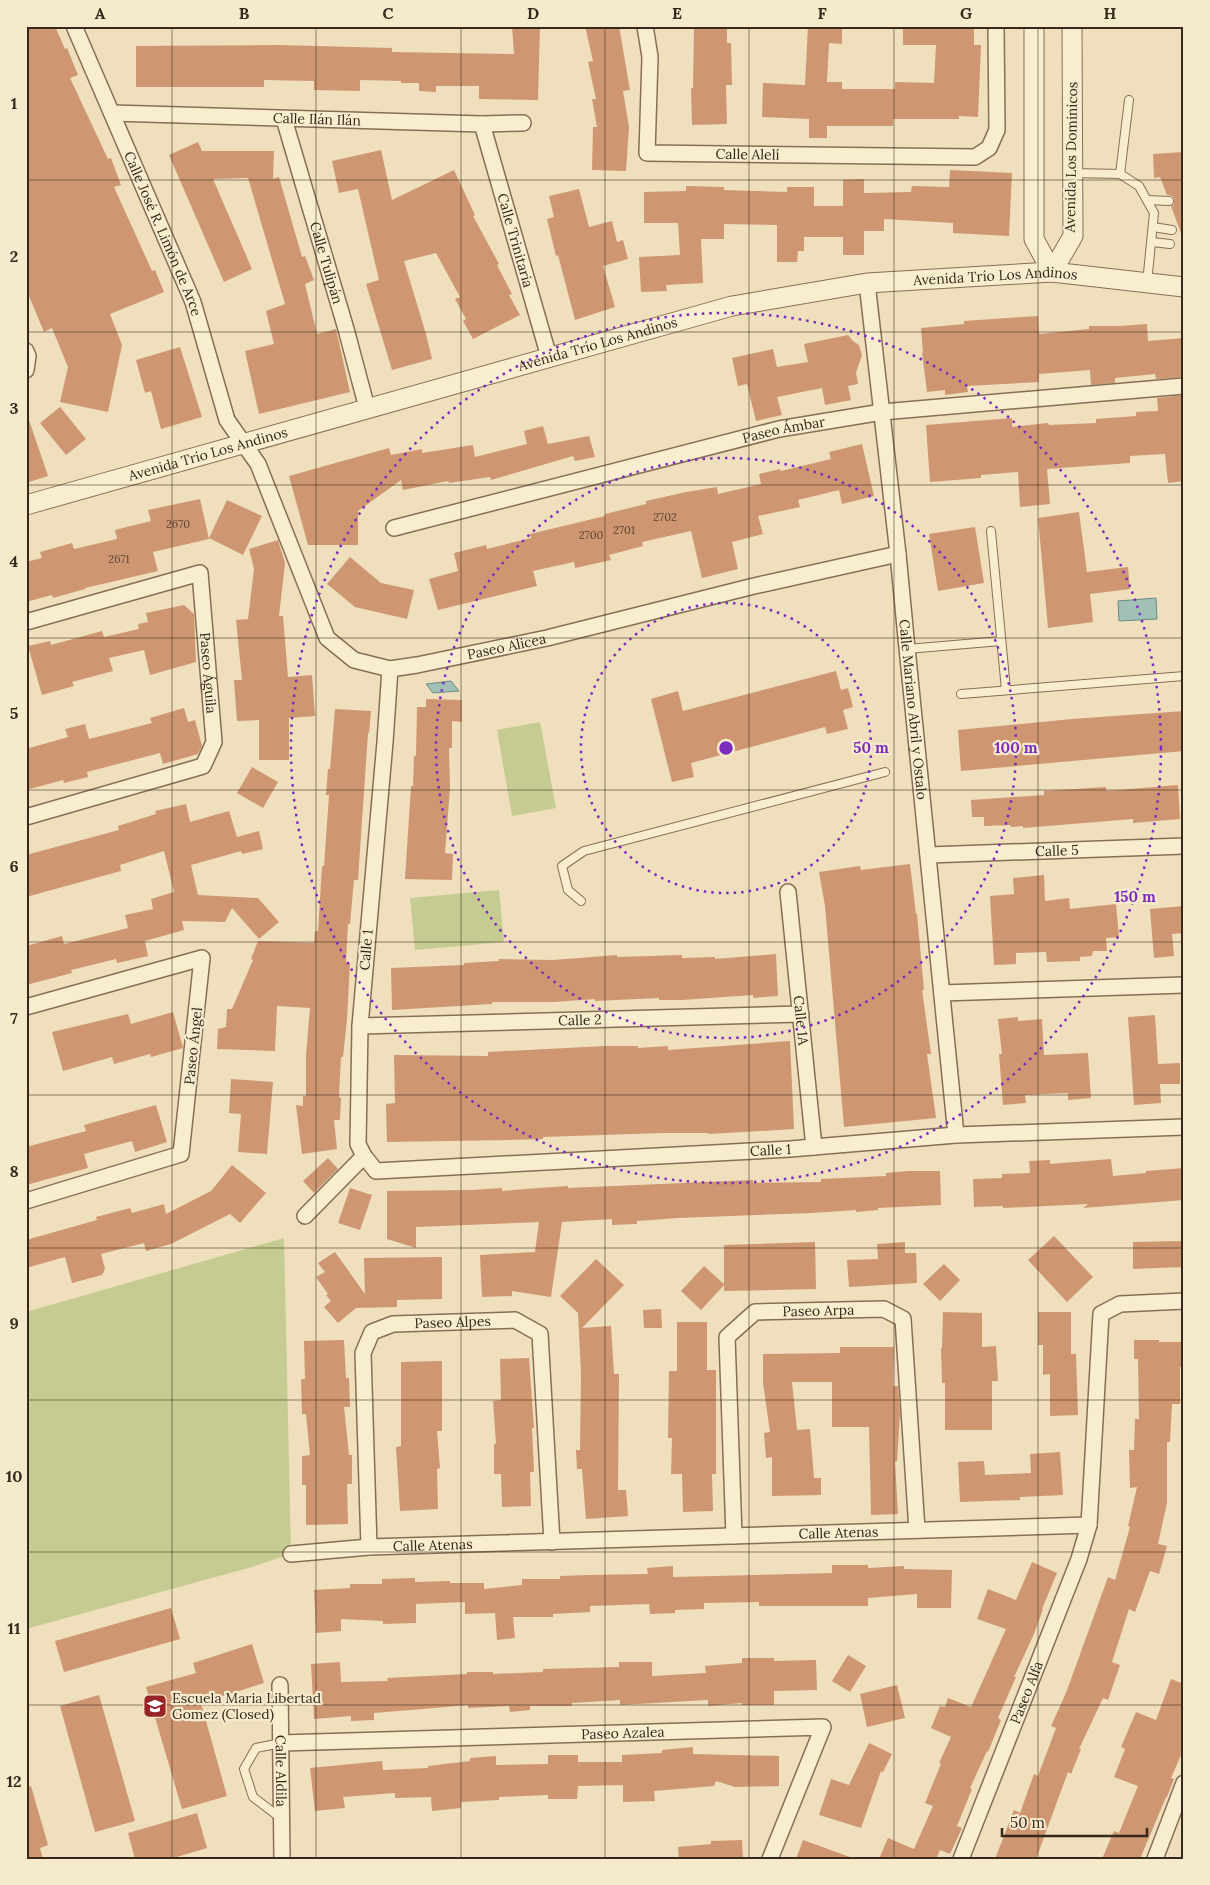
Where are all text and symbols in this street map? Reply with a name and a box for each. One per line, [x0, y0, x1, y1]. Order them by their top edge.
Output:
text: A [95, 3, 106, 23]
text: B [239, 3, 250, 23]
text: C [382, 3, 394, 23]
text: D [527, 3, 539, 23]
text: E [672, 3, 682, 23]
text: F [817, 3, 827, 23]
text: G [960, 3, 972, 23]
text: H [1104, 3, 1117, 23]
street label: Avenida Los Dominicos [1061, 81, 1081, 234]
text: 1 [11, 93, 17, 113]
street label: Calle Ilán Ilán [273, 109, 362, 129]
street label: Calle Alelí [716, 145, 780, 164]
street label: Calle José R. Limón de Arce [120, 149, 206, 318]
street label: Calle Trinitaria [493, 191, 538, 290]
street label: Calle Tulipán [306, 220, 347, 307]
text: 2 [10, 246, 18, 266]
street label: Avenida Trío Los Andinos [912, 263, 1078, 289]
street label: Avenida Trío Los Andinos [515, 313, 679, 375]
text: 3 [10, 398, 19, 418]
street label: Paseo Ámbar [740, 413, 826, 447]
street label: Avenida Trío Los Andinos [125, 423, 290, 485]
house number: 2702 [653, 510, 677, 524]
house number: 2670 [166, 517, 190, 531]
house number: 2701 [613, 523, 635, 537]
house number: 2700 [579, 528, 603, 542]
text: 4 [10, 551, 19, 571]
house number: 2671 [108, 552, 130, 566]
street label: Calle Mariano Abril y Ostalo [895, 618, 931, 801]
street label: Paseo Alicea [465, 629, 548, 663]
street label: Paseo Águila [196, 632, 221, 714]
text: 5 [10, 703, 19, 723]
text: 50 m [853, 738, 889, 757]
text: 100 m [995, 738, 1038, 757]
centre of rings [717, 739, 735, 757]
street label: Calle 5 [1035, 841, 1079, 860]
text: 6 [9, 856, 19, 876]
text: 150 m [1114, 887, 1156, 906]
street label: Calle 1 [355, 929, 377, 971]
street label: Calle 1A [790, 995, 813, 1046]
street label: Paseo Ángel [180, 1006, 206, 1086]
text: 7 [10, 1008, 18, 1028]
street label: Calle 2 [558, 1010, 602, 1030]
street label: Calle 1 [750, 1140, 792, 1160]
text: 8 [9, 1161, 19, 1181]
street label: Paseo Arpa [782, 1301, 854, 1320]
street label: Paseo Alpes [414, 1312, 491, 1332]
text: 9 [9, 1313, 19, 1333]
text: 10 [6, 1466, 22, 1486]
street label: Calle Atenas [798, 1522, 879, 1543]
street label: Calle Atenas [392, 1535, 473, 1555]
text: 11 [8, 1618, 21, 1638]
street label: Paseo Alfa [1006, 1658, 1047, 1726]
place label: Escuela Maria Libertad Gomez (Closed) [172, 1689, 321, 1723]
school or university icon: Escuela Maria Libertad Gomez (Closed) [142, 1693, 168, 1719]
street label: Paseo Azalea [581, 1723, 665, 1743]
street label: Calle Aldila [272, 1735, 290, 1807]
text: 12 [6, 1771, 22, 1791]
scale bar [1002, 1805, 1148, 1837]
text: 50 m [1010, 1813, 1045, 1832]

